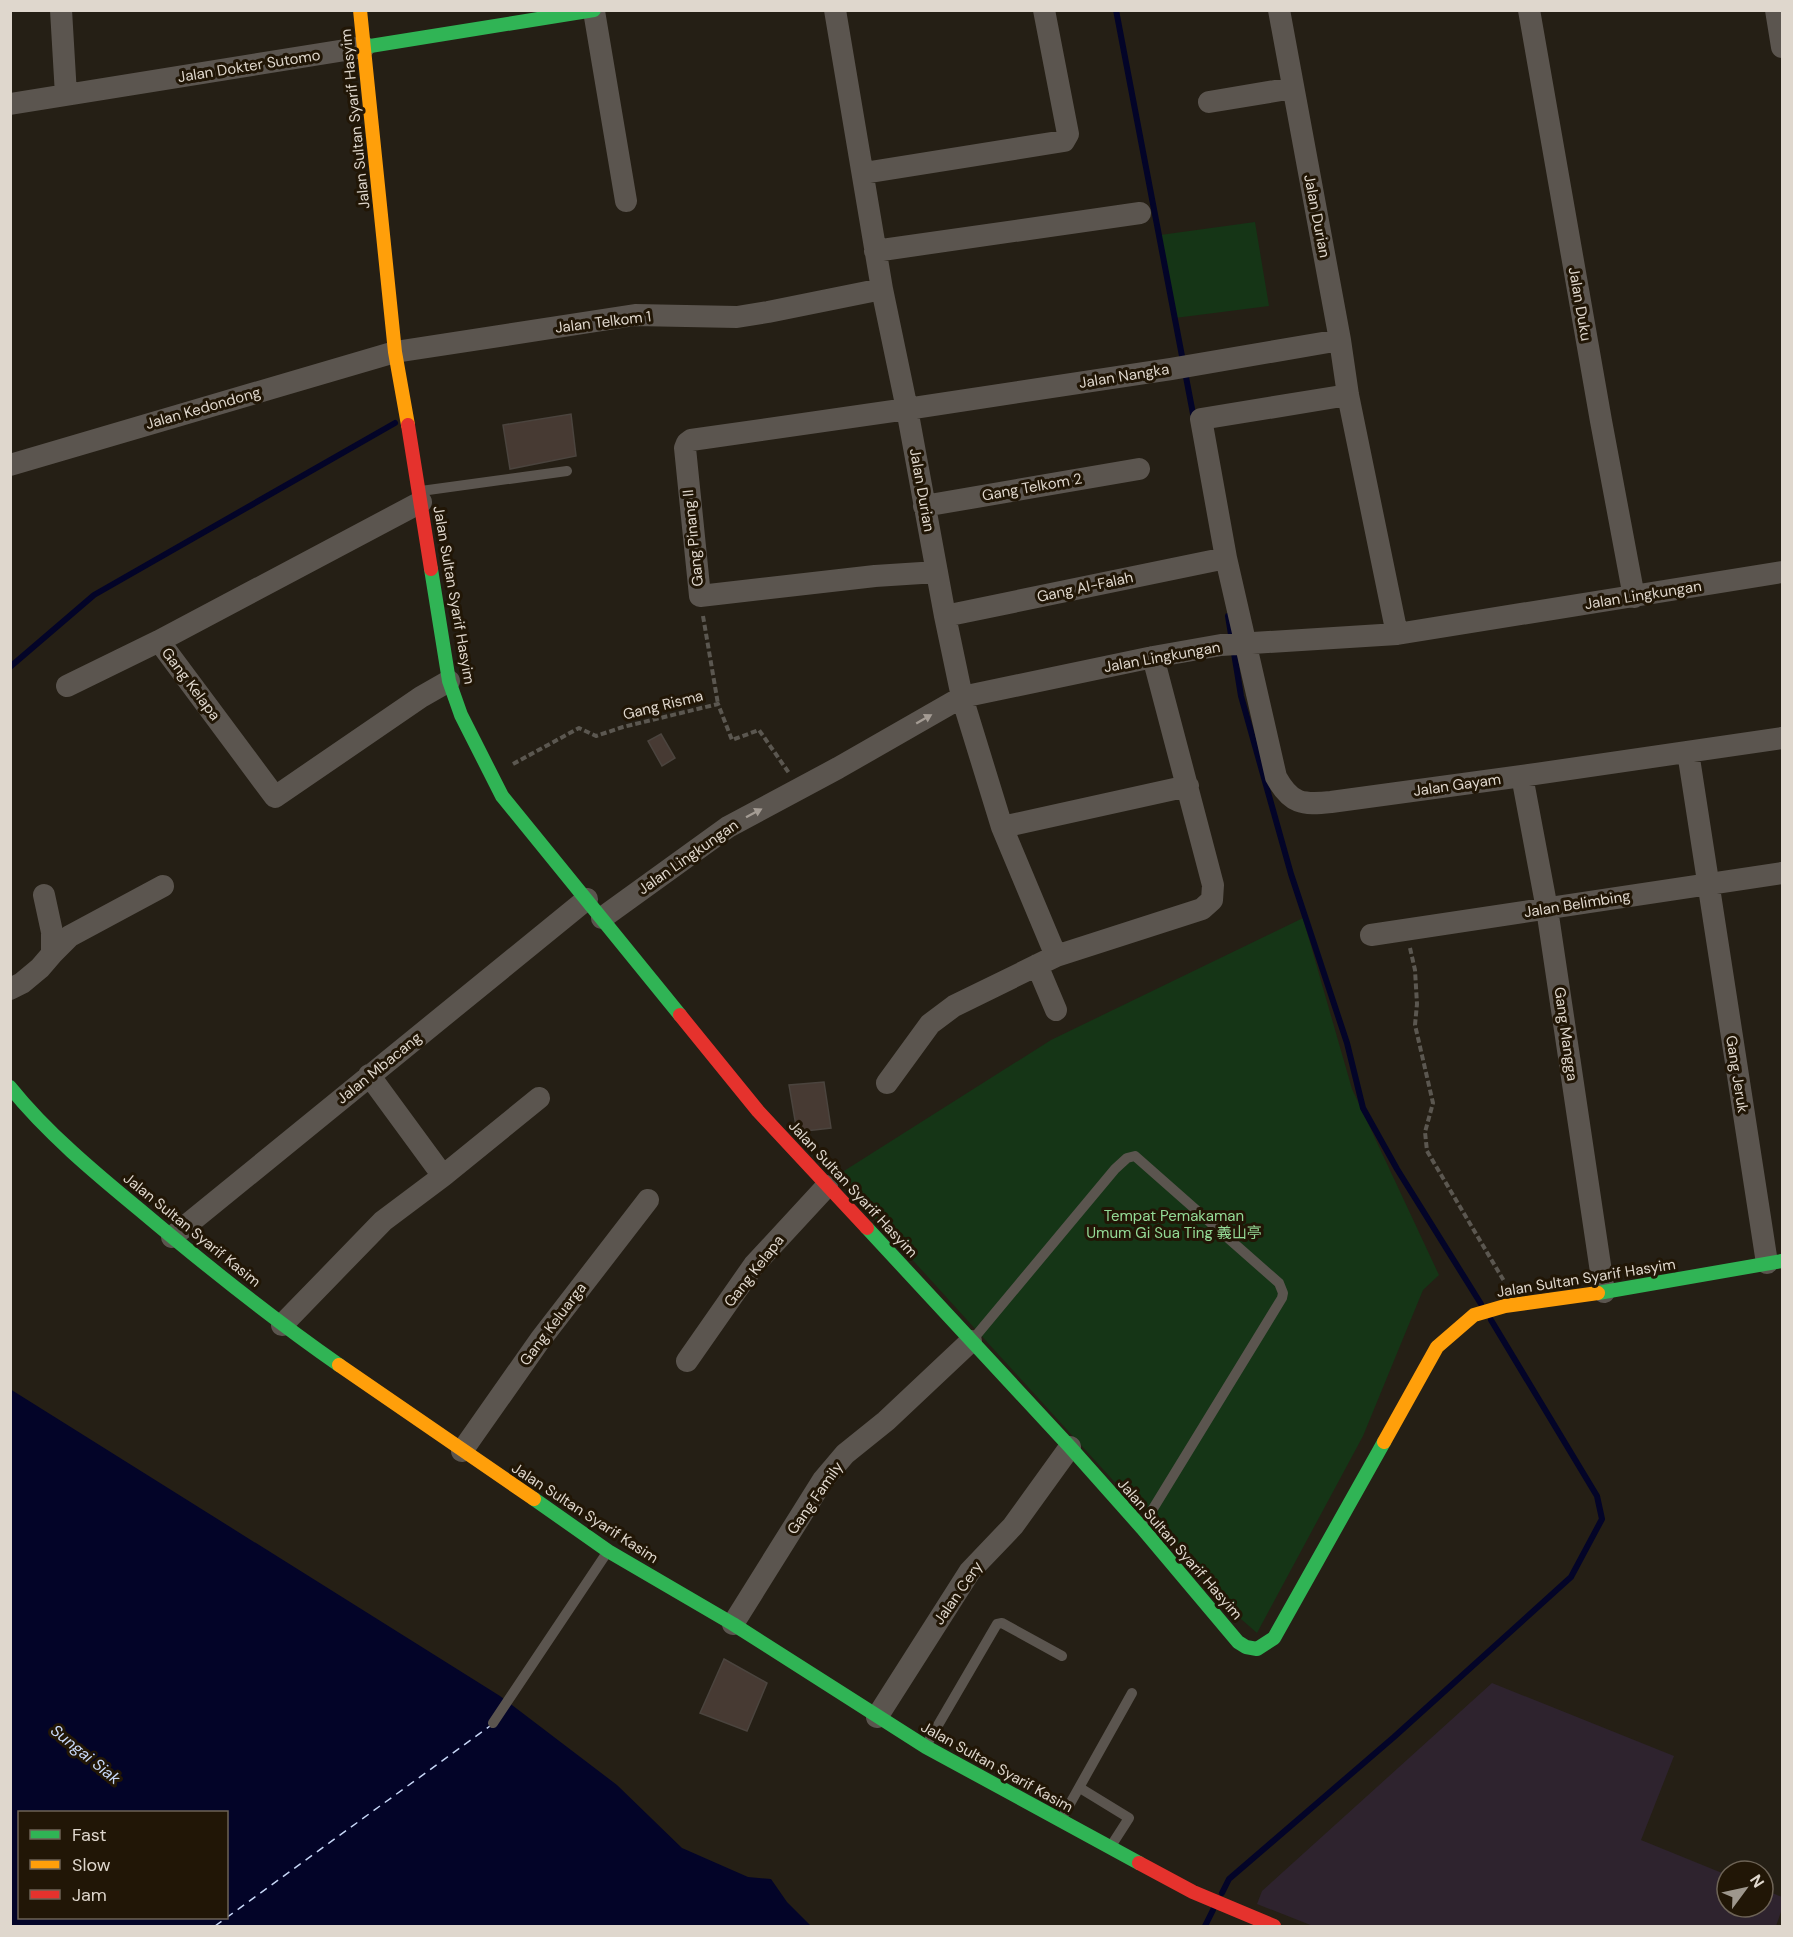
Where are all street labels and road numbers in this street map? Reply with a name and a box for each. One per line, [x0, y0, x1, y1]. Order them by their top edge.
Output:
street label: Jalan Sultan Syarif Hasyim [336, 28, 374, 210]
street label: Jalan Dokter Sutomo [176, 45, 322, 87]
street label: Jalan Durian [1299, 173, 1335, 259]
street label: Jalan Duku [1564, 265, 1596, 343]
street label: Jalan Telkom 1 [554, 306, 652, 338]
street label: Jalan Nangka [1078, 359, 1170, 393]
street label: Jalan Kedondong [143, 382, 263, 434]
street label: Jalan Durian [905, 447, 939, 533]
street label: Gang Telkom 2 [980, 468, 1084, 506]
street label: Gang Pinang II [678, 488, 708, 588]
street label: Jalan Sultan Syarif Hasyim [428, 504, 480, 686]
street label: Gang Al-Falah [1035, 567, 1135, 607]
street label: Jalan Lingkungan [1583, 576, 1703, 614]
street label: Jalan Lingkungan [1102, 637, 1222, 677]
street label: Gang Kelapa [157, 644, 225, 724]
street label: Gang Risma [621, 685, 705, 725]
street label: Jalan Gayam [1412, 769, 1502, 801]
street label: Jalan Lingkungan [634, 815, 742, 899]
street label: Jalan Belimbing [1522, 886, 1632, 922]
street label: Gang Mangga [1550, 986, 1582, 1082]
street label: Jalan Mbacang [332, 1028, 426, 1108]
street label: Gang Jeruk [1721, 1034, 1753, 1115]
street label: Jalan Sultan Syarif Hasyim [784, 1116, 922, 1262]
street label: Jalan Sultan Syarif Kasim [119, 1168, 265, 1292]
street label: Gang Kelapa [720, 1231, 788, 1311]
street label: Jalan Sultan Syarif Hasyim [1495, 1254, 1677, 1302]
street label: Gang Keluarga [515, 1278, 591, 1370]
street label: Gang Family [782, 1457, 848, 1538]
street label: Jalan Sultan Syarif Kasim [508, 1458, 662, 1568]
street label: Jalan Sultan Syarif Hasyim [1113, 1474, 1247, 1624]
street label: Jalan Cery [929, 1557, 987, 1629]
street label: Jalan Sultan Syarif Kasim [917, 1717, 1077, 1817]

